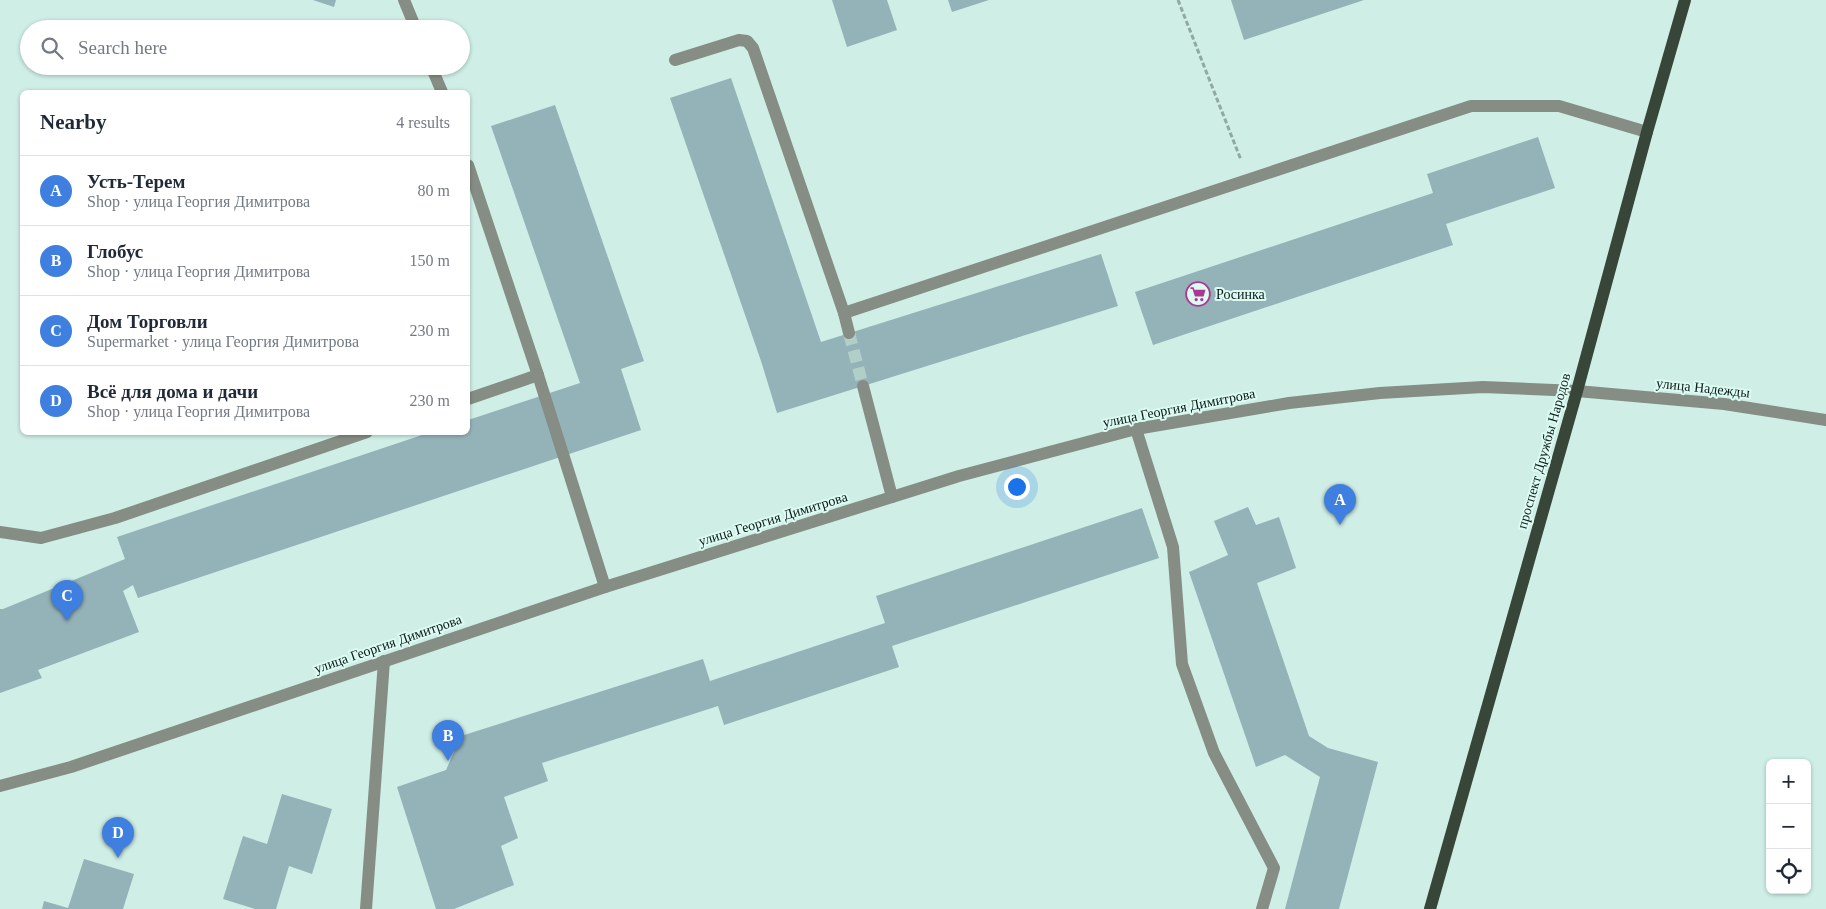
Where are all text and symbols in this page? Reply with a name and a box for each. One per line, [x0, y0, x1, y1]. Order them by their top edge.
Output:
search box [20, 20, 470, 75]
icon: search [38, 34, 66, 62]
text: Search here [78, 37, 167, 58]
text: Nearby [40, 110, 107, 134]
text: 4 results [396, 114, 450, 131]
text: Усть-Терем [87, 171, 185, 192]
text: A [50, 182, 62, 199]
text: 80 m [418, 182, 450, 199]
text: Shop · улица Георгия Димитрова [87, 193, 310, 210]
text: Глобус [87, 241, 143, 262]
text: B [51, 252, 61, 269]
text: 150 m [410, 252, 450, 269]
text: Shop · улица Георгия Димитрова [87, 263, 310, 280]
supermarket icon: Росинка [1185, 281, 1211, 307]
place label: Росинка [1216, 287, 1266, 302]
text: Дом Торговли [87, 311, 208, 332]
text: C [50, 322, 62, 339]
text: 230 m [410, 322, 450, 339]
text: Supermarket · улица Георгия Димитрова [87, 333, 359, 350]
street label: проспект Дружбы Народов [1515, 371, 1574, 531]
street label: улица Надежды [1656, 376, 1751, 400]
text: Всё для дома и дачи [87, 381, 258, 402]
street label: улица Георгия Димитрова [1102, 386, 1257, 430]
text: D [50, 392, 62, 409]
text: 230 m [410, 392, 450, 409]
text: Shop · улица Георгия Димитрова [87, 403, 310, 420]
your location [1004, 474, 1030, 500]
pin: A [1324, 484, 1356, 525]
street label: улица Георгия Димитрова [697, 489, 850, 549]
pin: C [51, 580, 83, 621]
street label: улица Георгия Димитрова [312, 611, 464, 676]
pin: B [432, 720, 464, 761]
map controls [1766, 759, 1811, 894]
button: + [1766, 759, 1811, 804]
button: − [1766, 804, 1811, 849]
pin: D [102, 817, 134, 858]
button: locate [1766, 849, 1811, 894]

